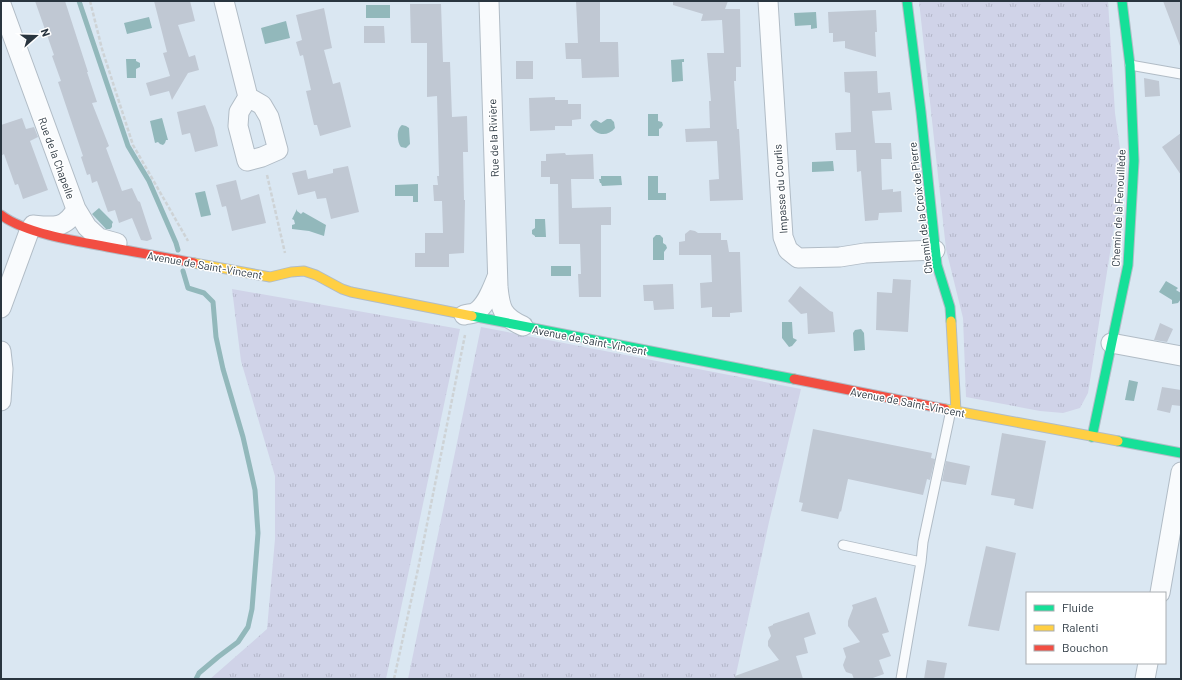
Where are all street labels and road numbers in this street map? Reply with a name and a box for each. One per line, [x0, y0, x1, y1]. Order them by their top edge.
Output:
street label: Rue de la Rivière [485, 98, 501, 177]
street label: Rue de la Chapelle [36, 115, 78, 201]
street label: Chemin de la Croix de Pierre [905, 141, 935, 275]
street label: Impasse du Courlis [770, 144, 790, 234]
street label: Chemin de la Fenouillède [1108, 149, 1128, 267]
street label: Avenue de Saint-Vincent [146, 248, 264, 282]
street label: Avenue de Saint-Vincent [531, 322, 649, 358]
street label: Avenue de Saint-Vincent [849, 384, 967, 420]

